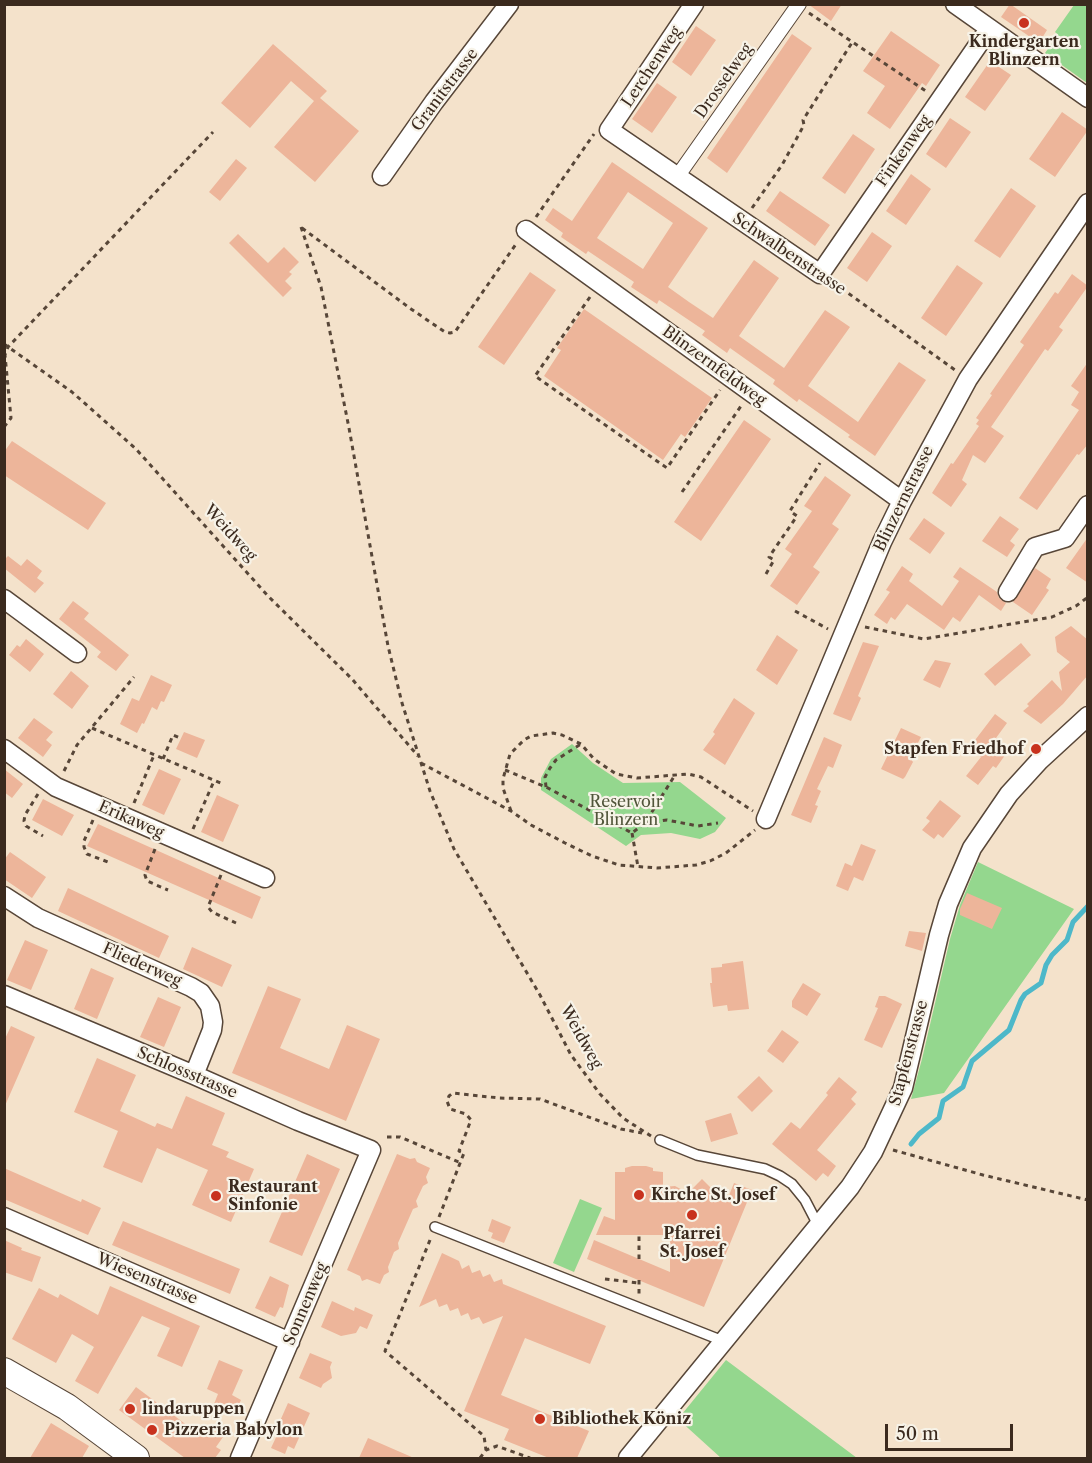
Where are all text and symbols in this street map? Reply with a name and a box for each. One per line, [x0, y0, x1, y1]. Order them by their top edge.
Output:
marker: Kindergarten Blinzern [1017, 16, 1031, 30]
street label: Lerchenweg [618, 23, 686, 111]
place label: Kindergarten Blinzern [969, 32, 1079, 70]
street label: Drosselweg [691, 40, 757, 122]
street label: Granitstrasse [408, 45, 482, 135]
street label: Finkenweg [872, 112, 936, 190]
street label: Schwalbenstrasse [729, 209, 849, 299]
street label: Blinzernfeldweg [658, 322, 770, 410]
street label: Blinzernstrasse [870, 443, 938, 555]
street label: Weidweg [200, 501, 260, 565]
place label: Stapfen Friedhof [884, 739, 1024, 759]
marker: Stapfen Friedhof [1029, 742, 1043, 756]
park label: Reservoir Blinzern [590, 792, 662, 830]
street label: Erikaweg [95, 797, 167, 843]
street label: Fliederweg [99, 939, 185, 991]
street label: Stapfenstrasse [886, 998, 932, 1108]
street label: Weidweg [556, 1002, 606, 1072]
street label: Schlossstrasse [134, 1043, 240, 1103]
place label: Restaurant Sinfonie [228, 1177, 318, 1215]
place label: Kirche St. Josef [651, 1185, 776, 1205]
marker: Kirche St. Josef [632, 1188, 646, 1202]
marker: Restaurant Sinfonie [209, 1189, 223, 1203]
marker: Pfarrei St. Josef [685, 1208, 699, 1222]
place label: Pfarrei St. Josef [659, 1224, 725, 1262]
street label: Wiesenstrasse [94, 1249, 200, 1309]
street label: Sonnenweg [280, 1260, 332, 1348]
place label: lindaruppen [142, 1399, 245, 1419]
marker: lindaruppen [123, 1402, 137, 1416]
place label: Bibliothek Köniz [552, 1409, 691, 1429]
marker: Bibliothek Köniz [533, 1412, 547, 1426]
scale bar [888, 1412, 1016, 1450]
place label: Pizzeria Babylon [164, 1420, 303, 1440]
marker: Pizzeria Babylon [145, 1423, 159, 1437]
text: 50 m [896, 1423, 939, 1445]

